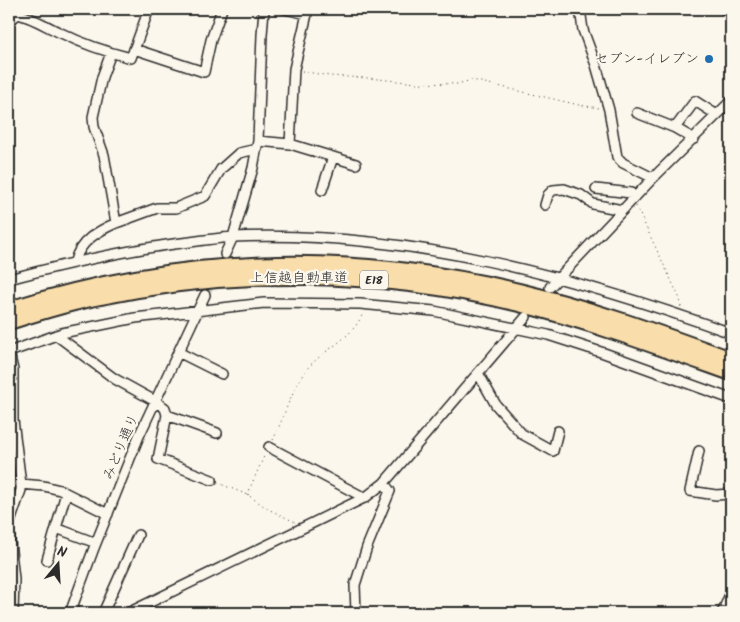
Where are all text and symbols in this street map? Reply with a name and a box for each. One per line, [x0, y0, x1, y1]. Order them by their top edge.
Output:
place label: セブン-イレブン [595, 48, 699, 70]
marker: セブン-イレブン [703, 53, 715, 65]
street label: 上信越自動車道 [250, 267, 348, 289]
road number: E18 [360, 270, 388, 290]
street label: みどり通り [97, 410, 145, 484]
north arrow [32, 540, 82, 590]
text: N [54, 541, 69, 564]

